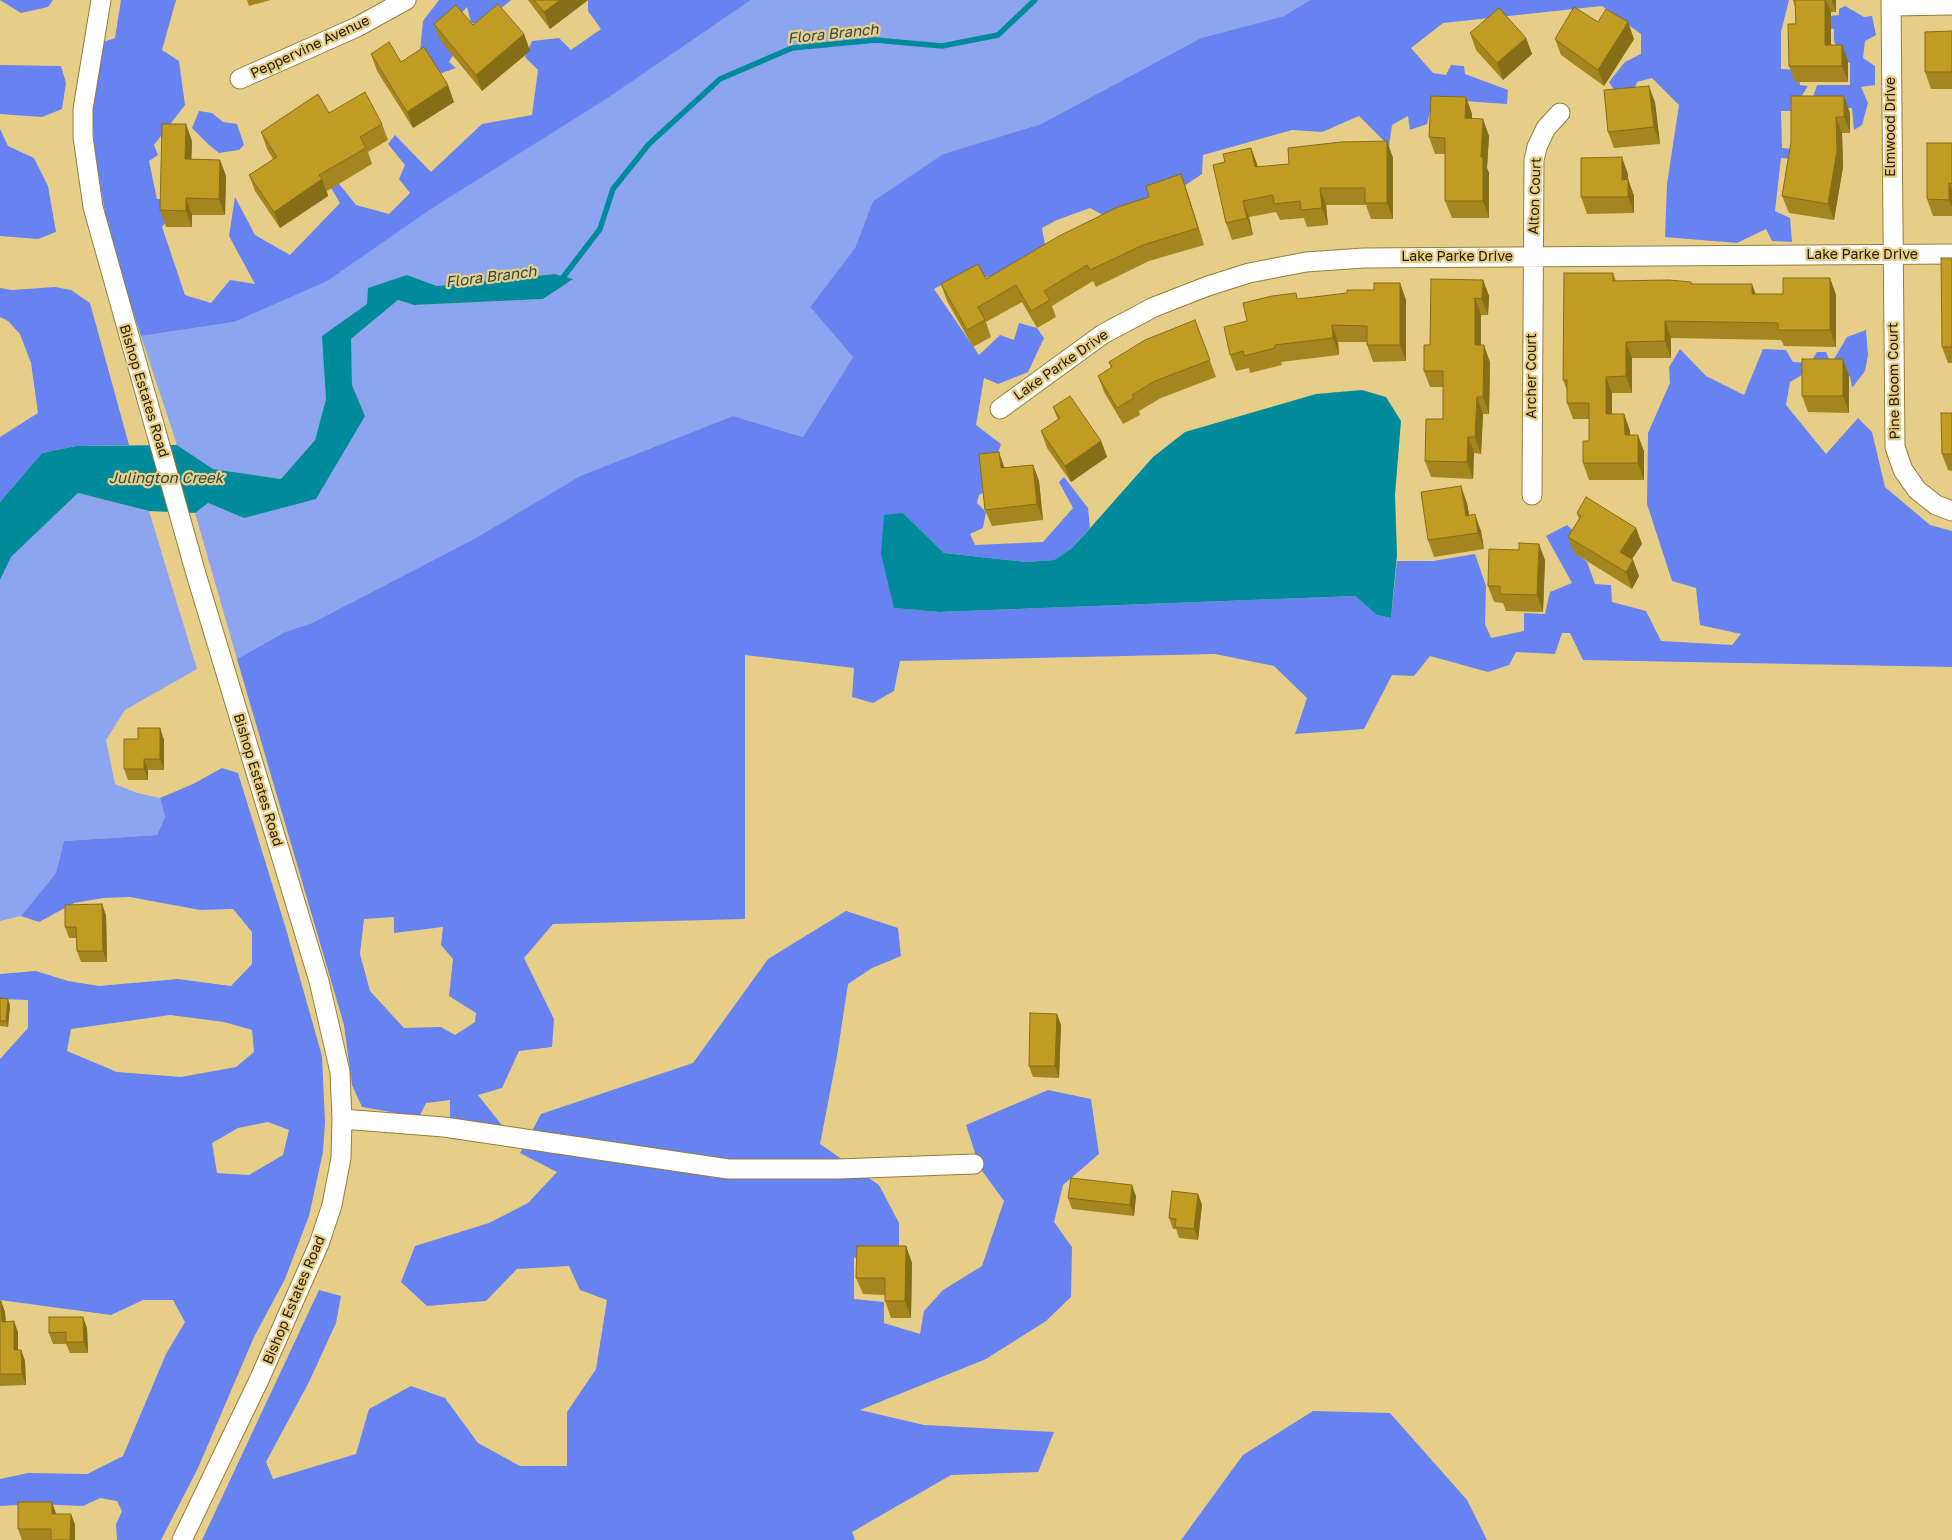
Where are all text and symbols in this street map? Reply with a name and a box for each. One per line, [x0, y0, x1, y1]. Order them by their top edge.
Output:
street label: Peppervine Avenue [248, 12, 372, 82]
water label: Flora Branch [787, 20, 879, 48]
street label: Elmwood Drive [1883, 77, 1899, 177]
street label: Alton Court [1525, 157, 1545, 235]
street label: Lake Parke Drive [1806, 247, 1918, 263]
street label: Lake Parke Drive [1401, 249, 1513, 265]
water label: Flora Branch [445, 263, 537, 291]
street label: Pine Bloom Court [1885, 322, 1903, 440]
street label: Bishop Estates Road [116, 323, 172, 459]
street label: Lake Parke Drive [1010, 326, 1112, 404]
street label: Archer Court [1524, 333, 1540, 419]
water label: Julington Creek [109, 469, 223, 487]
street label: Bishop Estates Road [230, 712, 286, 848]
street label: Bishop Estates Road [259, 1233, 329, 1367]

